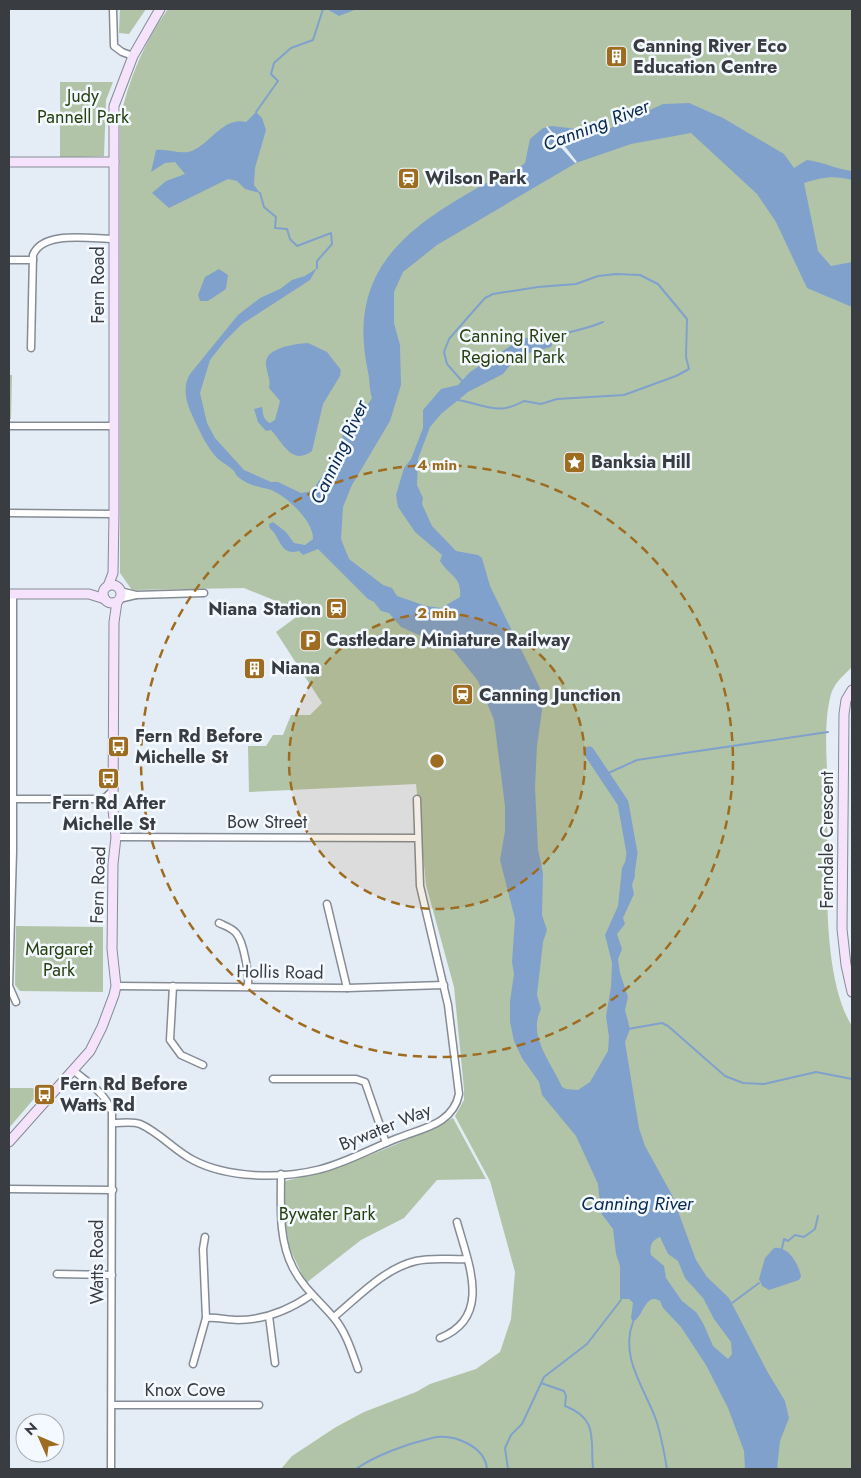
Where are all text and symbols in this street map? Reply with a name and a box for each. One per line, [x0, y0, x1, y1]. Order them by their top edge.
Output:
place label: Canning River Eco Education Centre [633, 33, 787, 80]
building icon: Canning River Eco Education Centre [605, 44, 629, 68]
park label: Judy Pannell Park [37, 83, 129, 130]
water label: Canning River [539, 92, 655, 158]
place label: Wilson Park [425, 165, 527, 191]
station icon: Wilson Park [397, 166, 421, 190]
street label: Fern Road [85, 246, 111, 324]
park label: Canning River Regional Park [459, 323, 568, 370]
water label: Canning River [303, 394, 376, 508]
place label: Banksia Hill [591, 449, 691, 475]
place icon: Banksia Hill [563, 450, 587, 474]
text: 4 min [417, 454, 457, 476]
place label: Niana Station [208, 596, 321, 622]
station icon: Niana Station [325, 597, 349, 621]
text: 2 min [417, 602, 457, 624]
place label: Castledare Miniature Railway [326, 627, 571, 653]
parking icon: Castledare Miniature Railway [298, 628, 322, 652]
place label: Niana [271, 655, 320, 681]
building icon: Niana [243, 656, 267, 680]
place label: Canning Junction [479, 682, 621, 708]
station icon: Canning Junction [451, 683, 475, 707]
place label: Fern Rd Before Michelle St [135, 723, 263, 770]
bus stop icon: Fern Rd Before Michelle St [107, 734, 131, 758]
centre of rings [428, 752, 446, 770]
bus stop icon: Fern Rd After Michelle St [97, 766, 121, 790]
street label: Ferndale Crescent [814, 771, 840, 909]
place label: Fern Rd After Michelle St [52, 790, 167, 837]
street label: Bow Street [227, 809, 308, 835]
street label: Fern Road [84, 846, 112, 924]
park label: Margaret Park [25, 936, 93, 983]
street label: Hollis Road [236, 958, 324, 986]
place label: Fern Rd Before Watts Rd [60, 1071, 188, 1118]
bus stop icon: Fern Rd Before Watts Rd [32, 1082, 56, 1106]
street label: Bywater Way [335, 1097, 435, 1157]
water label: Canning River [581, 1190, 695, 1217]
park label: Bywater Park [279, 1201, 375, 1227]
street label: Watts Road [84, 1220, 110, 1304]
street label: Knox Cove [145, 1377, 225, 1403]
north arrow [15, 1413, 65, 1463]
text: N [20, 1418, 42, 1440]

